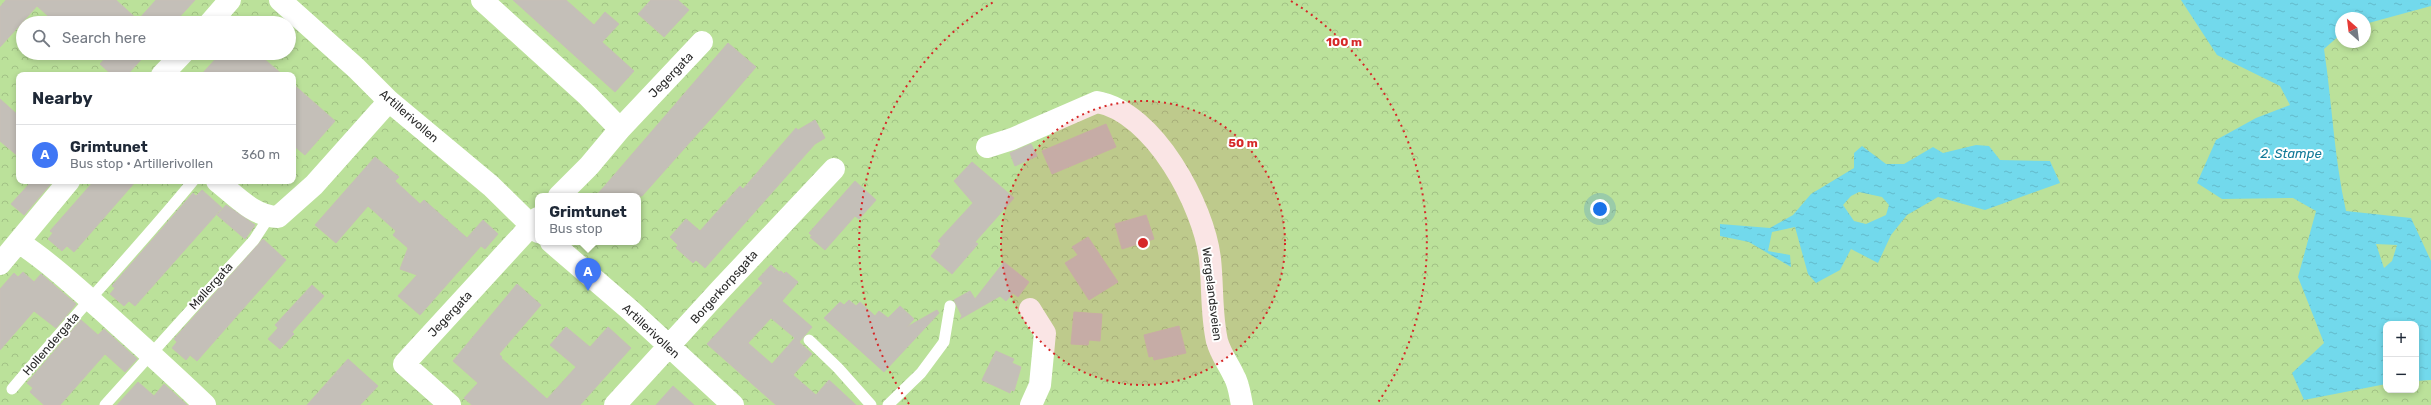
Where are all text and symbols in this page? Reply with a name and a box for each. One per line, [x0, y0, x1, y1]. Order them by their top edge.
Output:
north arrow [2335, 12, 2371, 48]
search box [16, 16, 296, 60]
icon: search [30, 27, 52, 49]
text: Search here [62, 29, 146, 47]
text: 100 m [1326, 35, 1362, 49]
street label: Jegergata [646, 49, 696, 101]
street label: Artillerivollen [377, 87, 441, 145]
text: Nearby [32, 88, 93, 108]
text: 50 m [1228, 136, 1258, 150]
text: Grimtunet [70, 138, 148, 156]
water label: 2. Stampe [2260, 146, 2322, 161]
text: A [40, 147, 50, 162]
text: 360 m [241, 147, 280, 162]
text: Bus stop · Artillerivollen [70, 156, 213, 171]
popup [535, 193, 641, 245]
your location [1590, 199, 1610, 219]
text: Grimtunet [549, 203, 627, 221]
text: Bus stop [549, 221, 602, 236]
centre of rings [1136, 236, 1150, 250]
street label: Wergelandsveien [1199, 246, 1225, 342]
street label: Borgerkorpsgata [688, 248, 760, 326]
pin: A [575, 258, 601, 291]
street label: Møllergata [186, 260, 236, 312]
street label: Jegergata [425, 288, 475, 340]
street label: Artillerivollen [619, 301, 683, 361]
street label: Hollendergata [20, 310, 82, 378]
map controls [2383, 321, 2419, 393]
button: + [2383, 321, 2419, 357]
button: − [2383, 357, 2419, 393]

